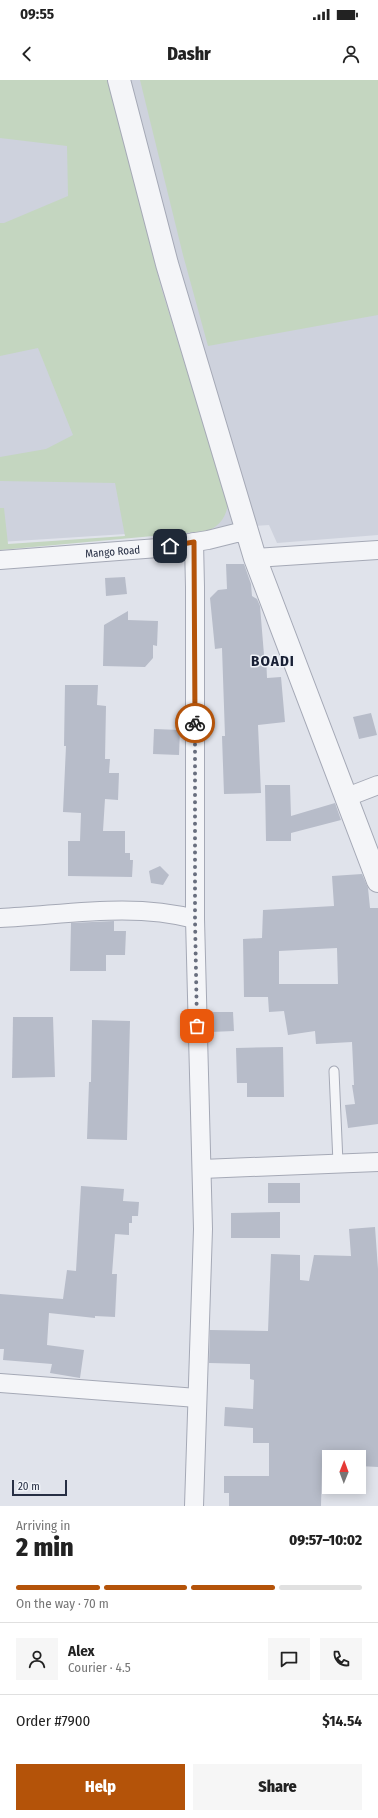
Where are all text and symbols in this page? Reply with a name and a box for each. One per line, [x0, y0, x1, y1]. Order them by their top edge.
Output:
text: 09:55 [20, 5, 54, 23]
icon: back [16, 43, 38, 65]
text: Dashr [167, 43, 211, 65]
icon: person [340, 43, 362, 65]
pin [153, 529, 187, 563]
icon: home [159, 535, 181, 557]
street label: Mango Road [85, 543, 141, 560]
district label: BOADI [251, 652, 295, 670]
courier [175, 703, 215, 743]
icon: bike [184, 712, 206, 734]
pin [180, 1009, 214, 1043]
icon: bag [186, 1015, 208, 1037]
north arrow [322, 1450, 366, 1494]
map controls [322, 1450, 366, 1494]
scale bar [12, 1478, 67, 1497]
text: 20 m [18, 1480, 40, 1493]
text: Arriving in [16, 1518, 70, 1533]
text: 09:57–10:02 [289, 1531, 362, 1549]
text: 2 min [16, 1532, 74, 1563]
text: On the way · 70 m [16, 1596, 109, 1611]
button: person [16, 1638, 58, 1680]
button: chat [268, 1638, 310, 1680]
button: phone [320, 1638, 362, 1680]
text: Alex [68, 1642, 95, 1660]
text: Courier · 4.5 [68, 1660, 131, 1675]
text: Order #7900 [16, 1712, 90, 1730]
text: $14.54 [322, 1712, 362, 1730]
button: Help [16, 1764, 185, 1810]
button: Share [193, 1764, 362, 1810]

